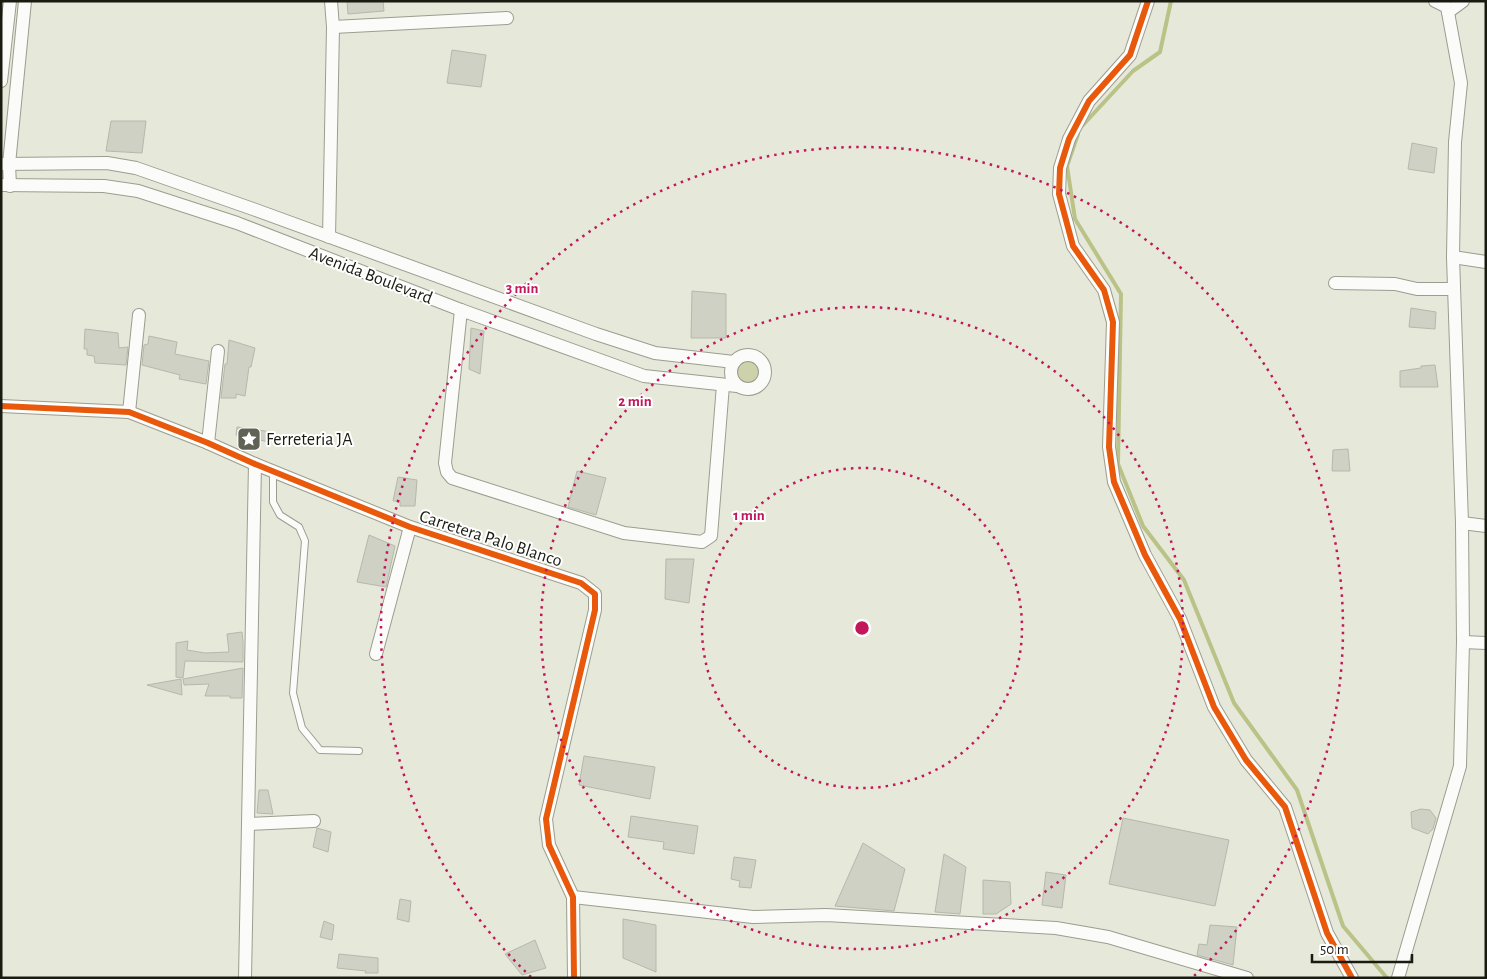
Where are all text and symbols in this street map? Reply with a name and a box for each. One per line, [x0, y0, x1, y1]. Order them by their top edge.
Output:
street label: Avenida Boulevard [306, 244, 435, 308]
text: 3 min [506, 281, 538, 296]
text: 2 min [618, 394, 652, 409]
place icon: Ferreteria JA [236, 426, 262, 452]
place label: Ferreteria JA [266, 431, 353, 449]
street label: Carretera Palo Blanco [417, 507, 564, 571]
text: 1 min [733, 508, 765, 523]
centre of rings [853, 619, 871, 637]
scale bar [1312, 932, 1412, 964]
text: 50 m [1320, 942, 1349, 957]

